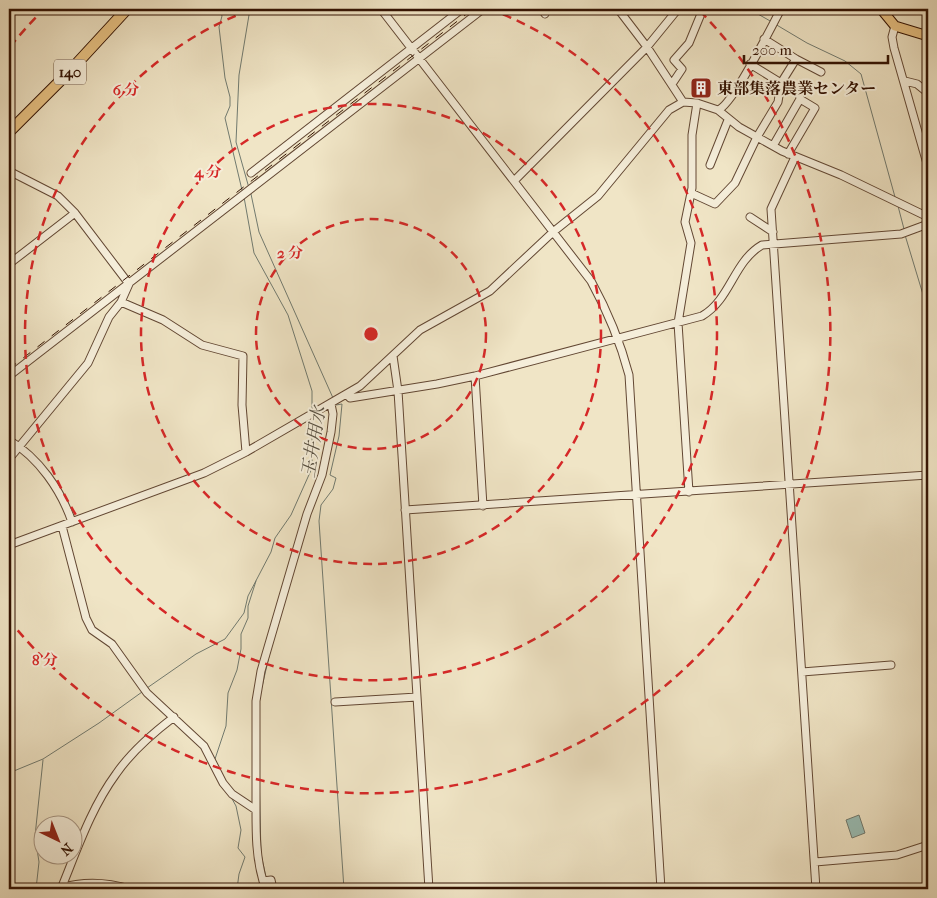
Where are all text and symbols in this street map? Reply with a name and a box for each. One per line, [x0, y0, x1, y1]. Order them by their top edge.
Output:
scale bar [744, 32, 888, 64]
text: 200 m [752, 41, 792, 59]
road number: 140 [54, 60, 86, 84]
building icon: 東部集落農業センター [689, 76, 713, 100]
place label: 東部集落農業センター [717, 79, 876, 98]
text: 6 分 [113, 81, 139, 99]
text: 4 分 [193, 163, 222, 181]
text: 2 分 [277, 244, 303, 262]
centre of rings [362, 325, 380, 343]
water label: 玉井用水 [298, 403, 330, 479]
text: 8 分 [32, 651, 58, 669]
north arrow [32, 816, 82, 866]
text: N [57, 839, 76, 859]

